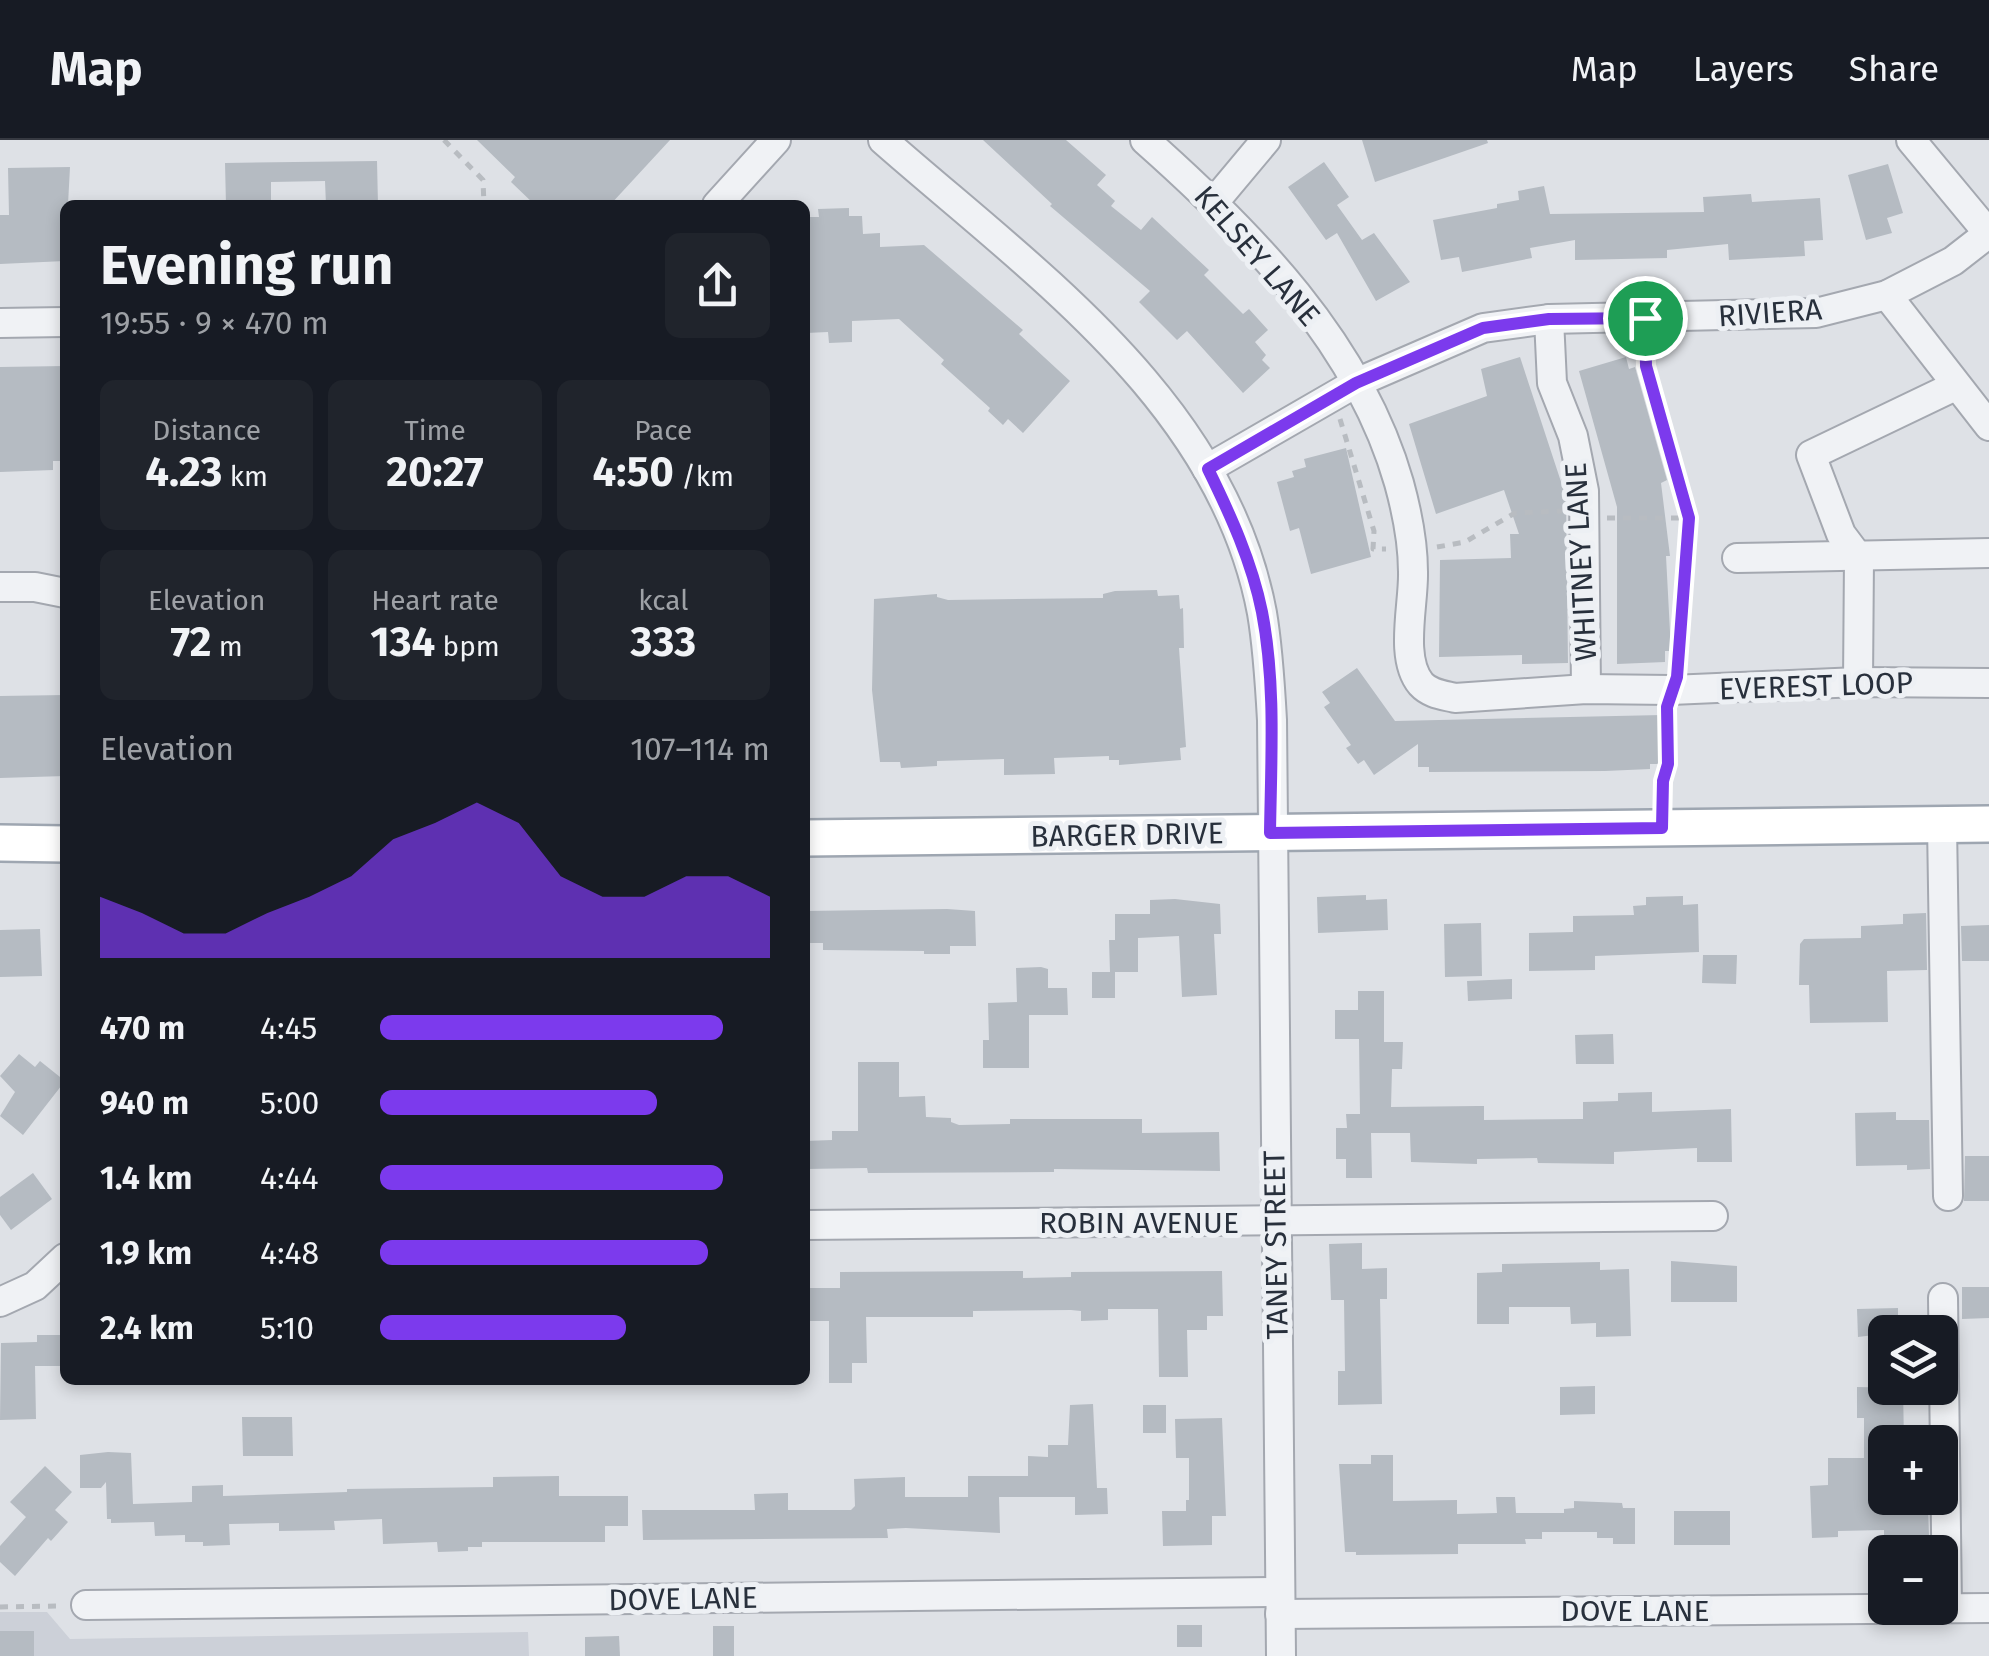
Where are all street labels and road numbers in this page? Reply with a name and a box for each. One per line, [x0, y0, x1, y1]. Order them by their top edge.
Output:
street label: KELSEY LANE [1186, 179, 1328, 333]
street label: RIVIERA [1717, 291, 1824, 335]
street label: WHITNEY LANE [1558, 462, 1604, 662]
street label: EVEREST LOOP [1718, 665, 1914, 707]
street label: BARGER DRIVE [1030, 815, 1224, 855]
street label: TANEY STREET [1256, 1150, 1296, 1340]
street label: ROBIN AVENUE [1039, 1205, 1239, 1241]
street label: DOVE LANE [608, 1580, 758, 1618]
street label: DOVE LANE [1560, 1593, 1710, 1629]

